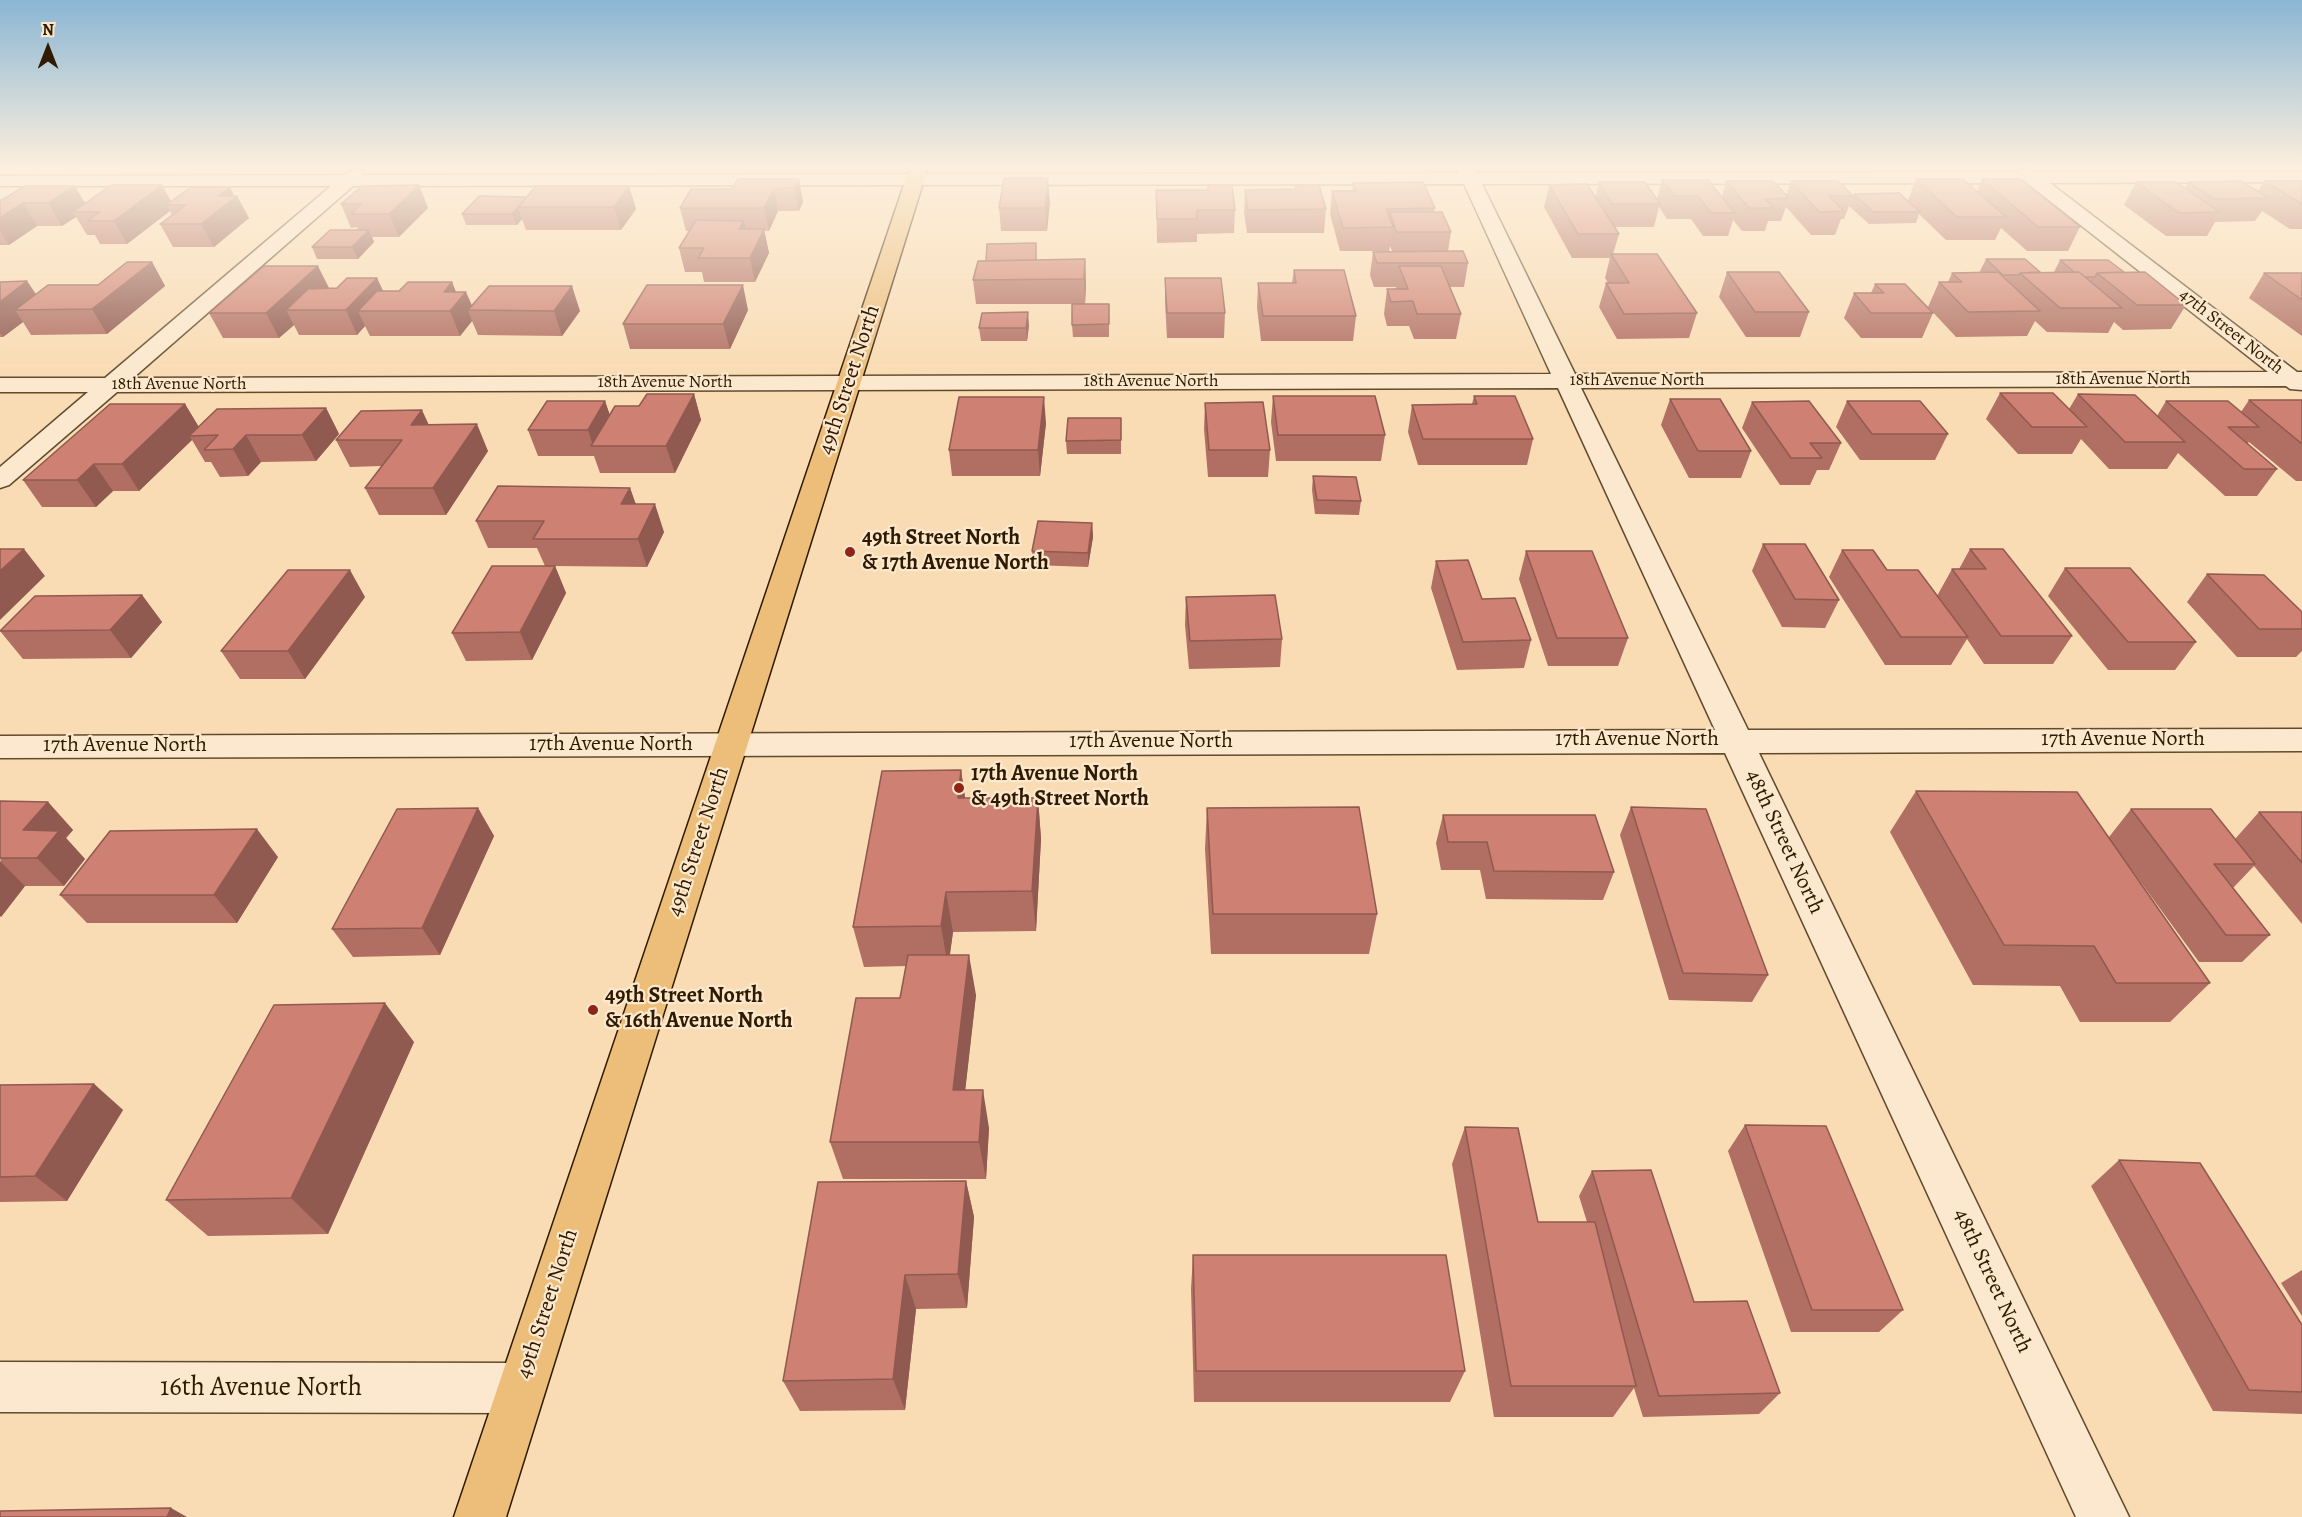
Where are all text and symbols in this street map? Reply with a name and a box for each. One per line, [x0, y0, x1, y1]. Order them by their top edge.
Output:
north arrow [18, 18, 78, 78]
text: N [42, 19, 54, 41]
street label: 47th Street North [2174, 285, 2288, 379]
street label: 49th Street North [813, 302, 887, 458]
street label: 18th Avenue North [2055, 369, 2191, 391]
street label: 18th Avenue North [1569, 370, 1705, 392]
street label: 18th Avenue North [1083, 371, 1219, 393]
street label: 18th Avenue North [597, 372, 733, 394]
street label: 18th Avenue North [111, 374, 247, 396]
place label: 49th Street North & 17th Avenue North [862, 526, 1049, 578]
marker: 49th Street North & 17th Avenue North [843, 545, 857, 559]
street label: 17th Avenue North [1555, 727, 1719, 753]
street label: 17th Avenue North [2041, 727, 2205, 753]
street label: 17th Avenue North [1069, 729, 1233, 755]
street label: 17th Avenue North [529, 732, 693, 758]
street label: 17th Avenue North [43, 733, 207, 759]
place label: 17th Avenue North & 49th Street North [971, 762, 1149, 813]
street label: 49th Street North [662, 764, 736, 920]
street label: 48th Street North [1739, 766, 1829, 918]
marker: 17th Avenue North & 49th Street North [952, 781, 966, 795]
place label: 49th Street North & 16th Avenue North [605, 984, 793, 1036]
marker: 49th Street North & 16th Avenue North [586, 1003, 600, 1017]
street label: 48th Street North [1947, 1205, 2037, 1357]
street label: 49th Street North [511, 1226, 585, 1382]
street label: 16th Avenue North [160, 1372, 362, 1404]

